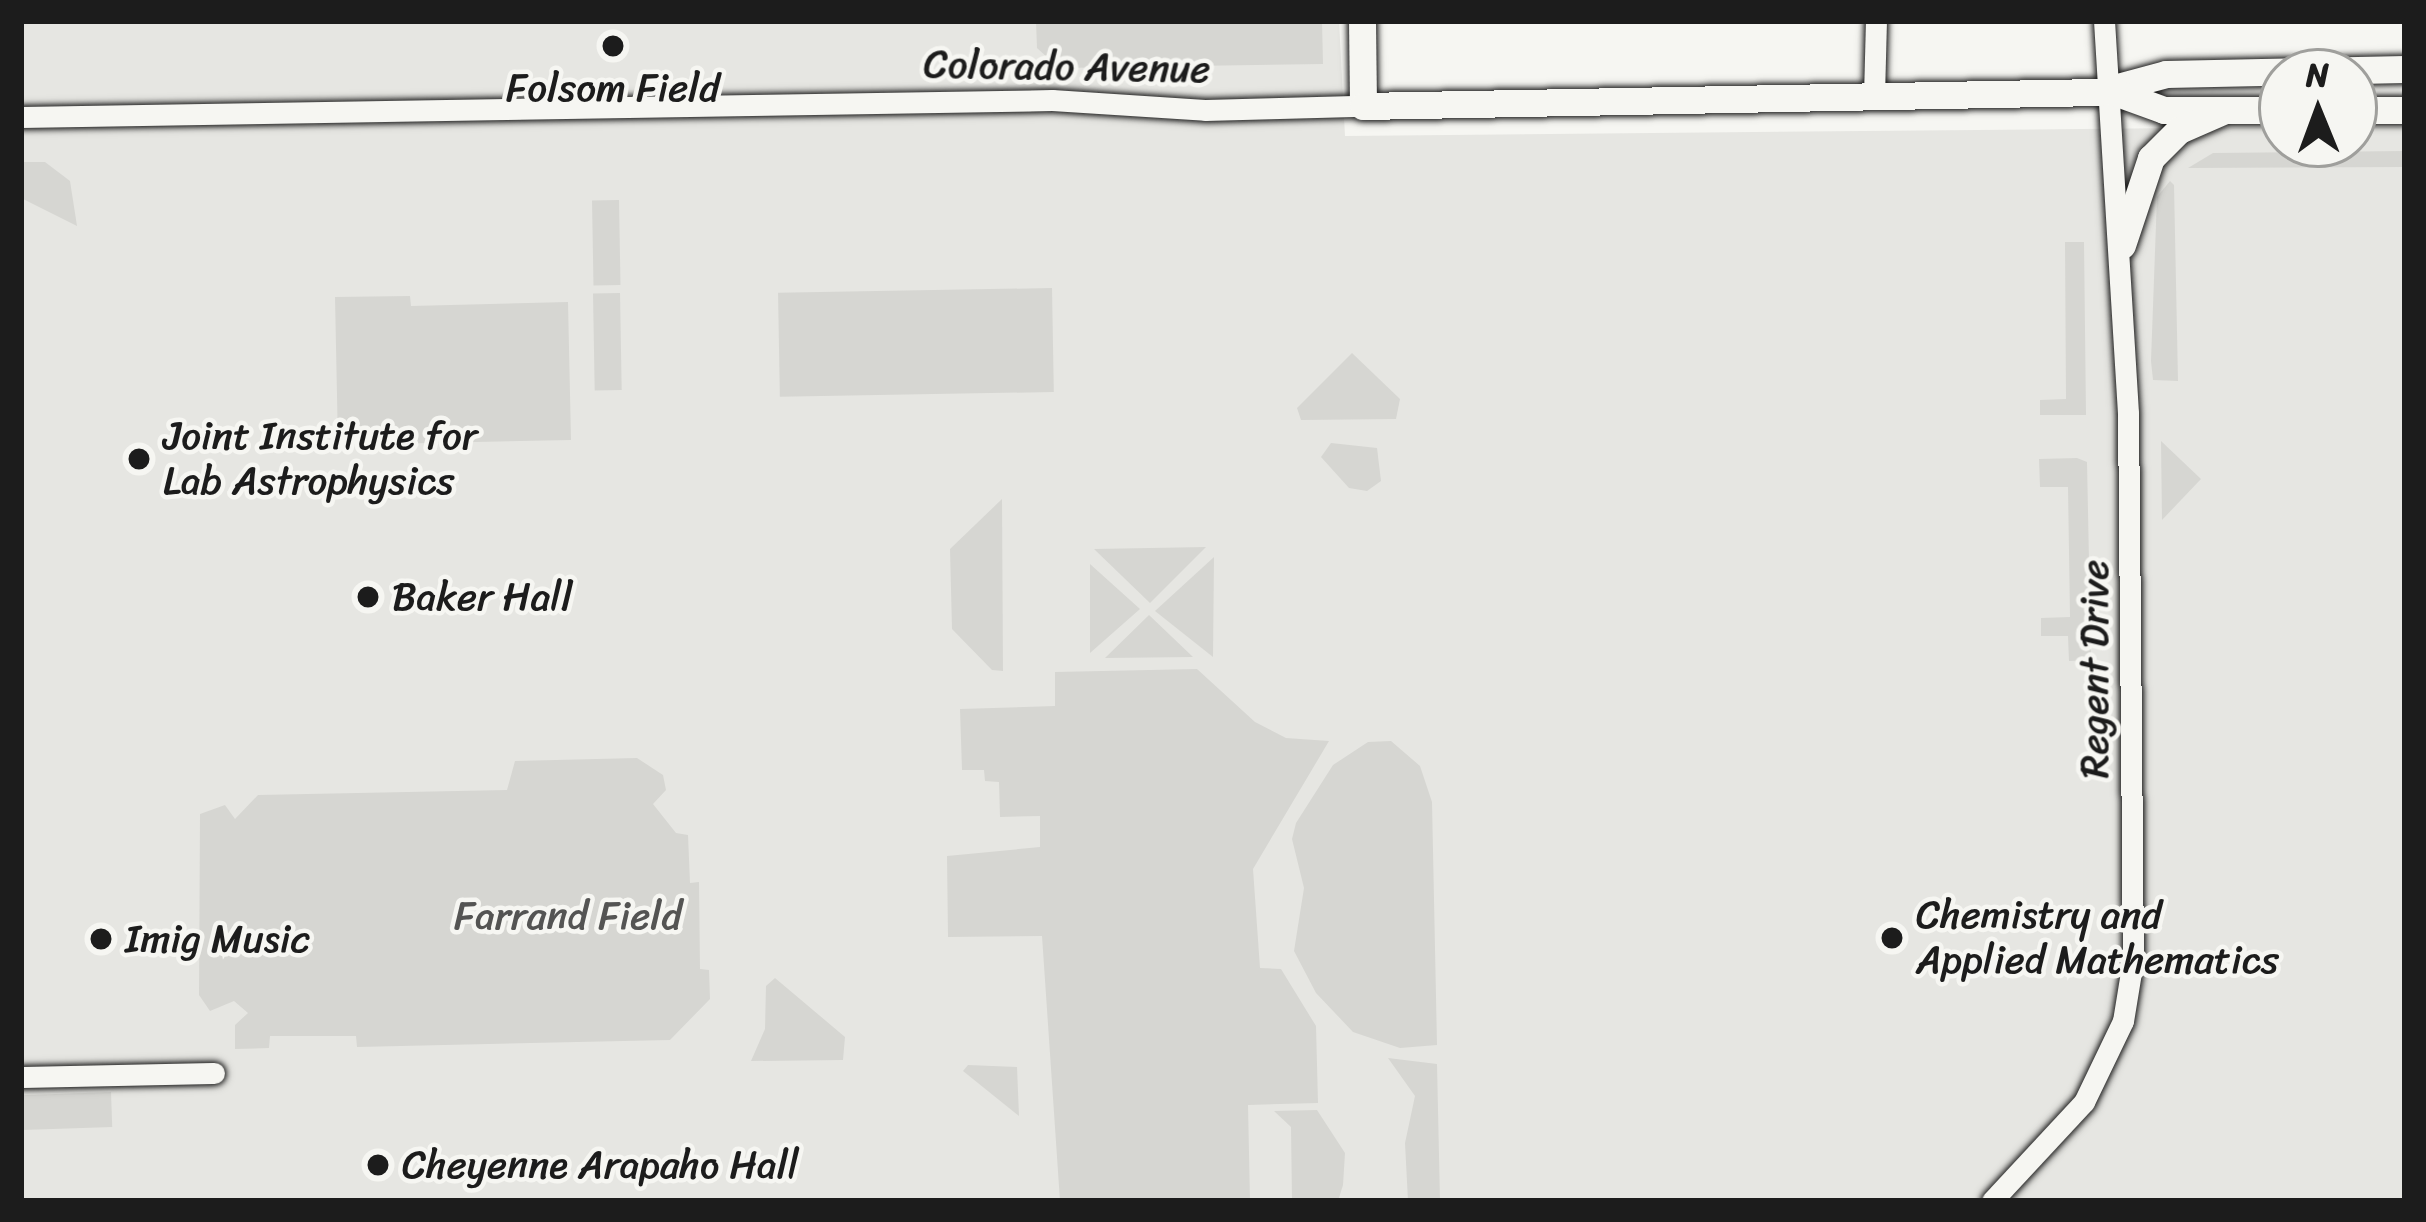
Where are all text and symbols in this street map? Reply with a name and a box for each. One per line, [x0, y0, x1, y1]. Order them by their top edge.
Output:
marker: Folsom Field [600, 33, 626, 59]
street label: Colorado Avenue [924, 41, 1210, 93]
text: N [2305, 46, 2329, 104]
north arrow [2258, 48, 2378, 168]
place label: Folsom Field [506, 65, 720, 111]
place label: Joint Institute for Lab Astrophysics [163, 414, 478, 505]
marker: Joint Institute for Lab Astrophysics [126, 446, 152, 472]
street label: Regent Drive [2072, 560, 2118, 778]
place label: Baker Hall [392, 574, 572, 620]
marker: Baker Hall [355, 584, 381, 610]
park label: Farrand Field [454, 893, 682, 939]
place label: Chemistry and Applied Mathematics [1916, 893, 2277, 984]
place label: Imig Music [125, 916, 312, 962]
marker: Chemistry and Applied Mathematics [1879, 925, 1905, 951]
marker: Imig Music [88, 926, 114, 952]
place label: Cheyenne Arapaho Hall [402, 1142, 799, 1188]
marker: Cheyenne Arapaho Hall [365, 1152, 391, 1178]

